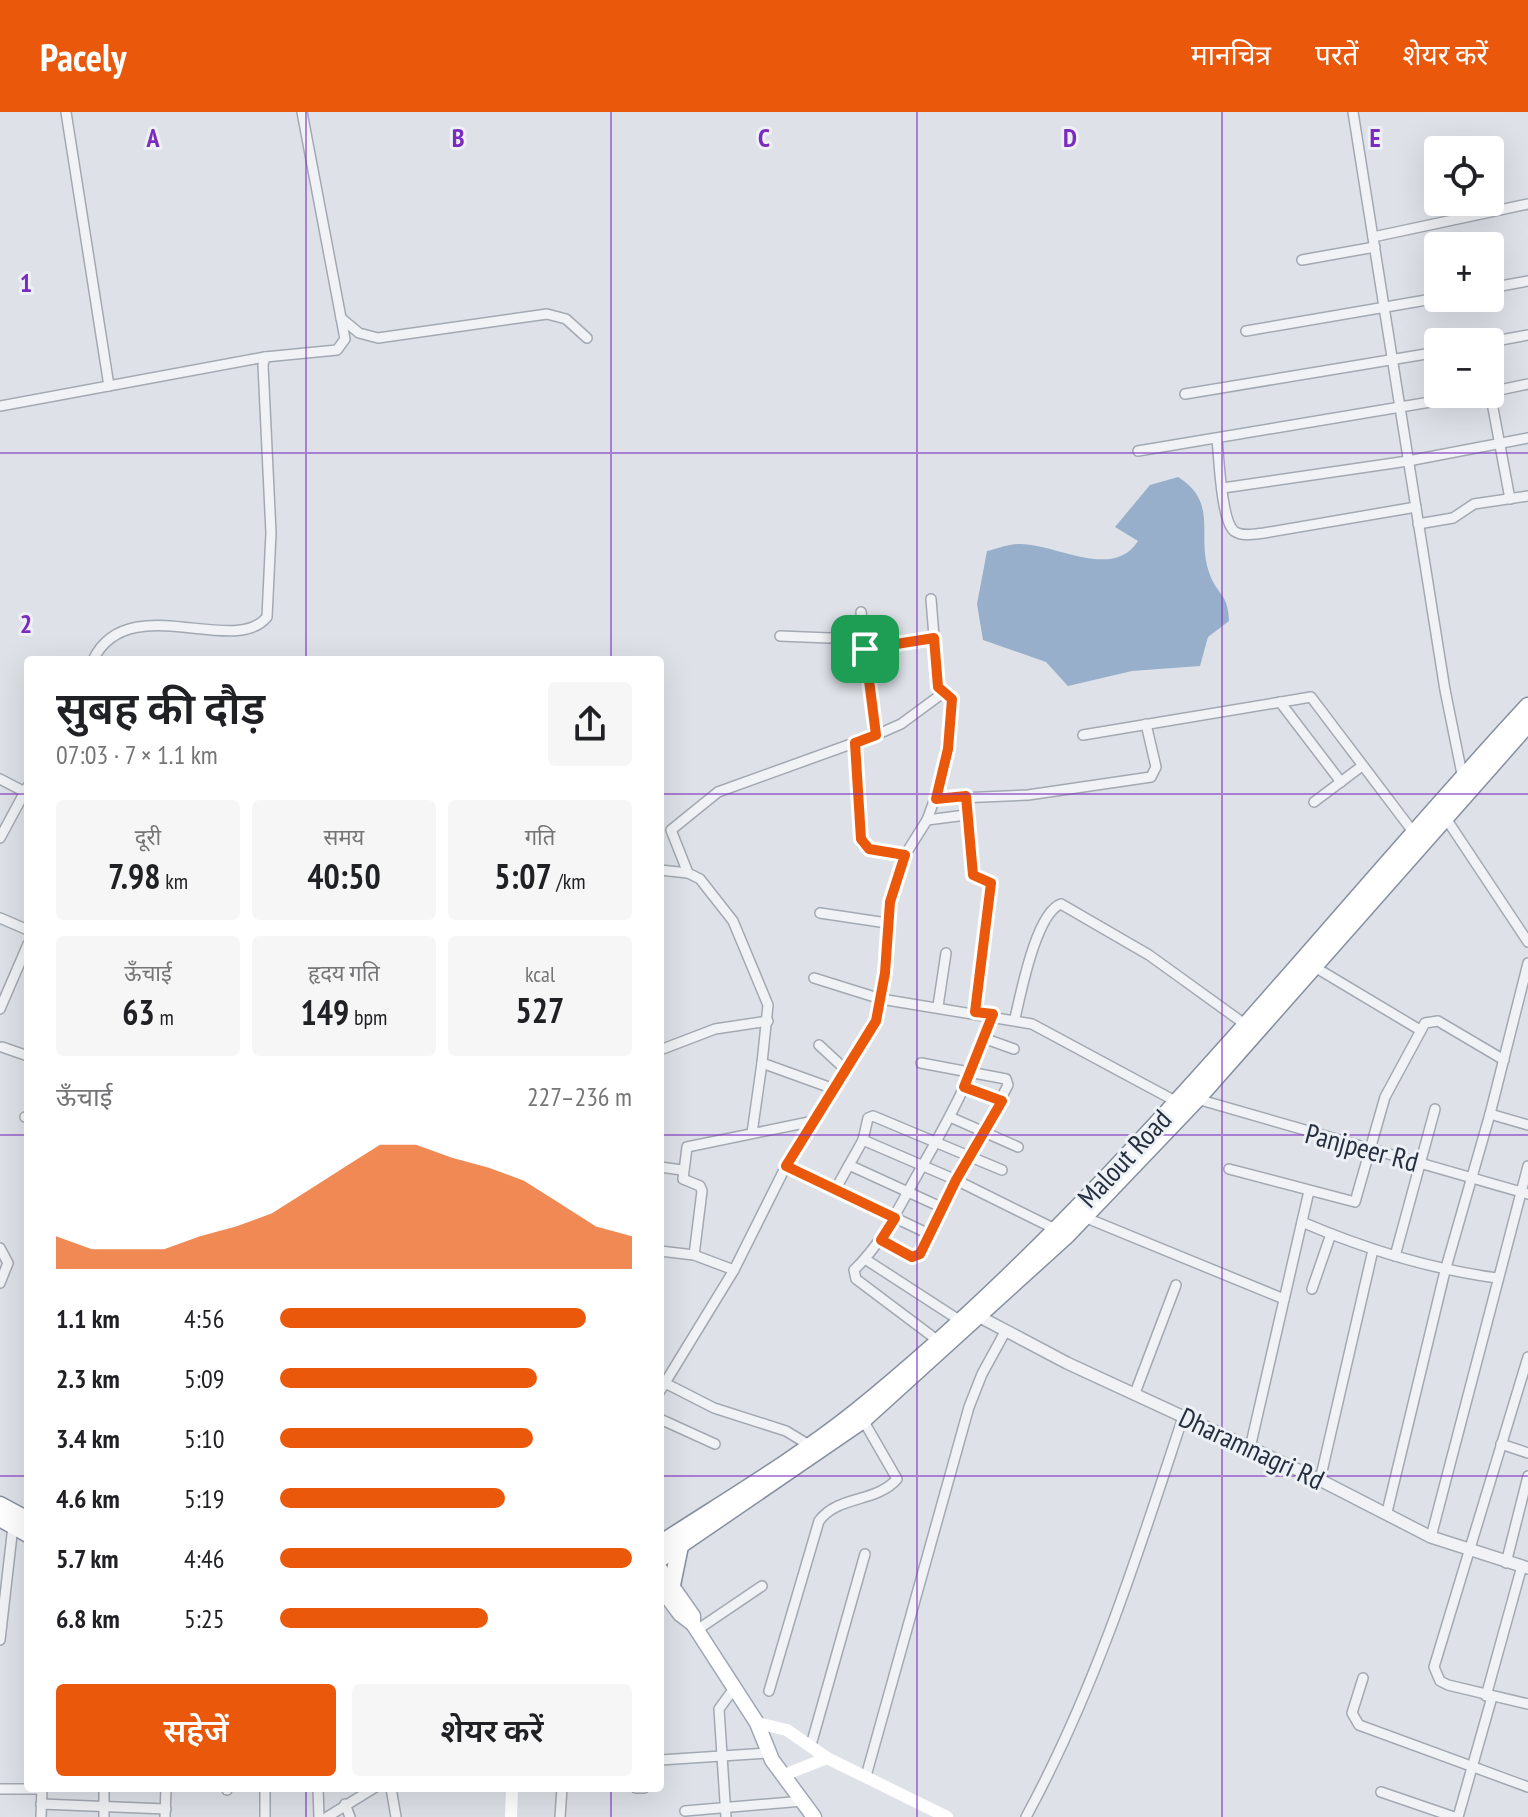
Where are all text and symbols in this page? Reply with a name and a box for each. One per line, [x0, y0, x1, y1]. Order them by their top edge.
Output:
text: Pacely [40, 32, 126, 81]
text: मानचित्र [1191, 36, 1271, 73]
text: परतें [1315, 36, 1358, 73]
text: शेयर करें [1402, 36, 1488, 73]
text: A [145, 121, 160, 154]
text: B [452, 121, 465, 154]
text: C [758, 121, 770, 154]
text: D [1063, 121, 1077, 154]
text: E [1369, 121, 1381, 154]
map controls [1424, 136, 1504, 408]
button: locate [1424, 136, 1504, 216]
button: + [1424, 232, 1504, 312]
text: 1 [20, 266, 32, 299]
button: − [1424, 328, 1504, 408]
text: 2 [20, 607, 32, 640]
pin [831, 615, 899, 683]
icon: arrive [843, 627, 887, 671]
text: सुबह की दौड़ [56, 679, 265, 736]
button: share [548, 682, 632, 766]
text: 07:03 · 7 × 1.1 km [56, 738, 218, 771]
text: दूरी [135, 823, 161, 851]
text: समय [324, 823, 364, 851]
text: गति [525, 823, 555, 851]
text: 7.98 [108, 854, 161, 898]
text: 40:50 [307, 854, 381, 898]
text: 5:07 [494, 854, 552, 898]
text: km [161, 867, 188, 895]
text: /km [552, 867, 586, 895]
text: ऊँचाई [124, 959, 172, 987]
text: हृदय गति [308, 959, 380, 987]
text: kcal [525, 960, 555, 988]
text: 527 [516, 988, 564, 1032]
text: 63 [122, 990, 155, 1034]
text: 149 [301, 990, 349, 1034]
text: m [155, 1003, 174, 1031]
text: bpm [349, 1003, 387, 1031]
text: ऊँचाई [56, 1080, 112, 1113]
text: 227–236 m [527, 1080, 632, 1113]
street label: Malout Road [1069, 1101, 1179, 1215]
street label: Panjpeer Rd [1301, 1114, 1423, 1180]
text: 1.1 km [56, 1302, 120, 1335]
text: 4:56 [184, 1302, 224, 1335]
text: 2.3 km [56, 1362, 120, 1395]
text: 5:09 [184, 1362, 224, 1395]
street label: Dharamnagri Rd [1173, 1398, 1331, 1498]
text: 3.4 km [56, 1422, 120, 1455]
text: 5:10 [184, 1422, 224, 1455]
text: 4.6 km [56, 1482, 120, 1515]
text: 5:19 [184, 1482, 224, 1515]
text: 5.7 km [56, 1542, 119, 1575]
text: 4:46 [184, 1542, 224, 1575]
text: 6.8 km [56, 1602, 120, 1635]
text: 5:25 [184, 1602, 224, 1635]
button: सहेजें [56, 1684, 336, 1776]
button: शेयर करें [352, 1684, 632, 1776]

